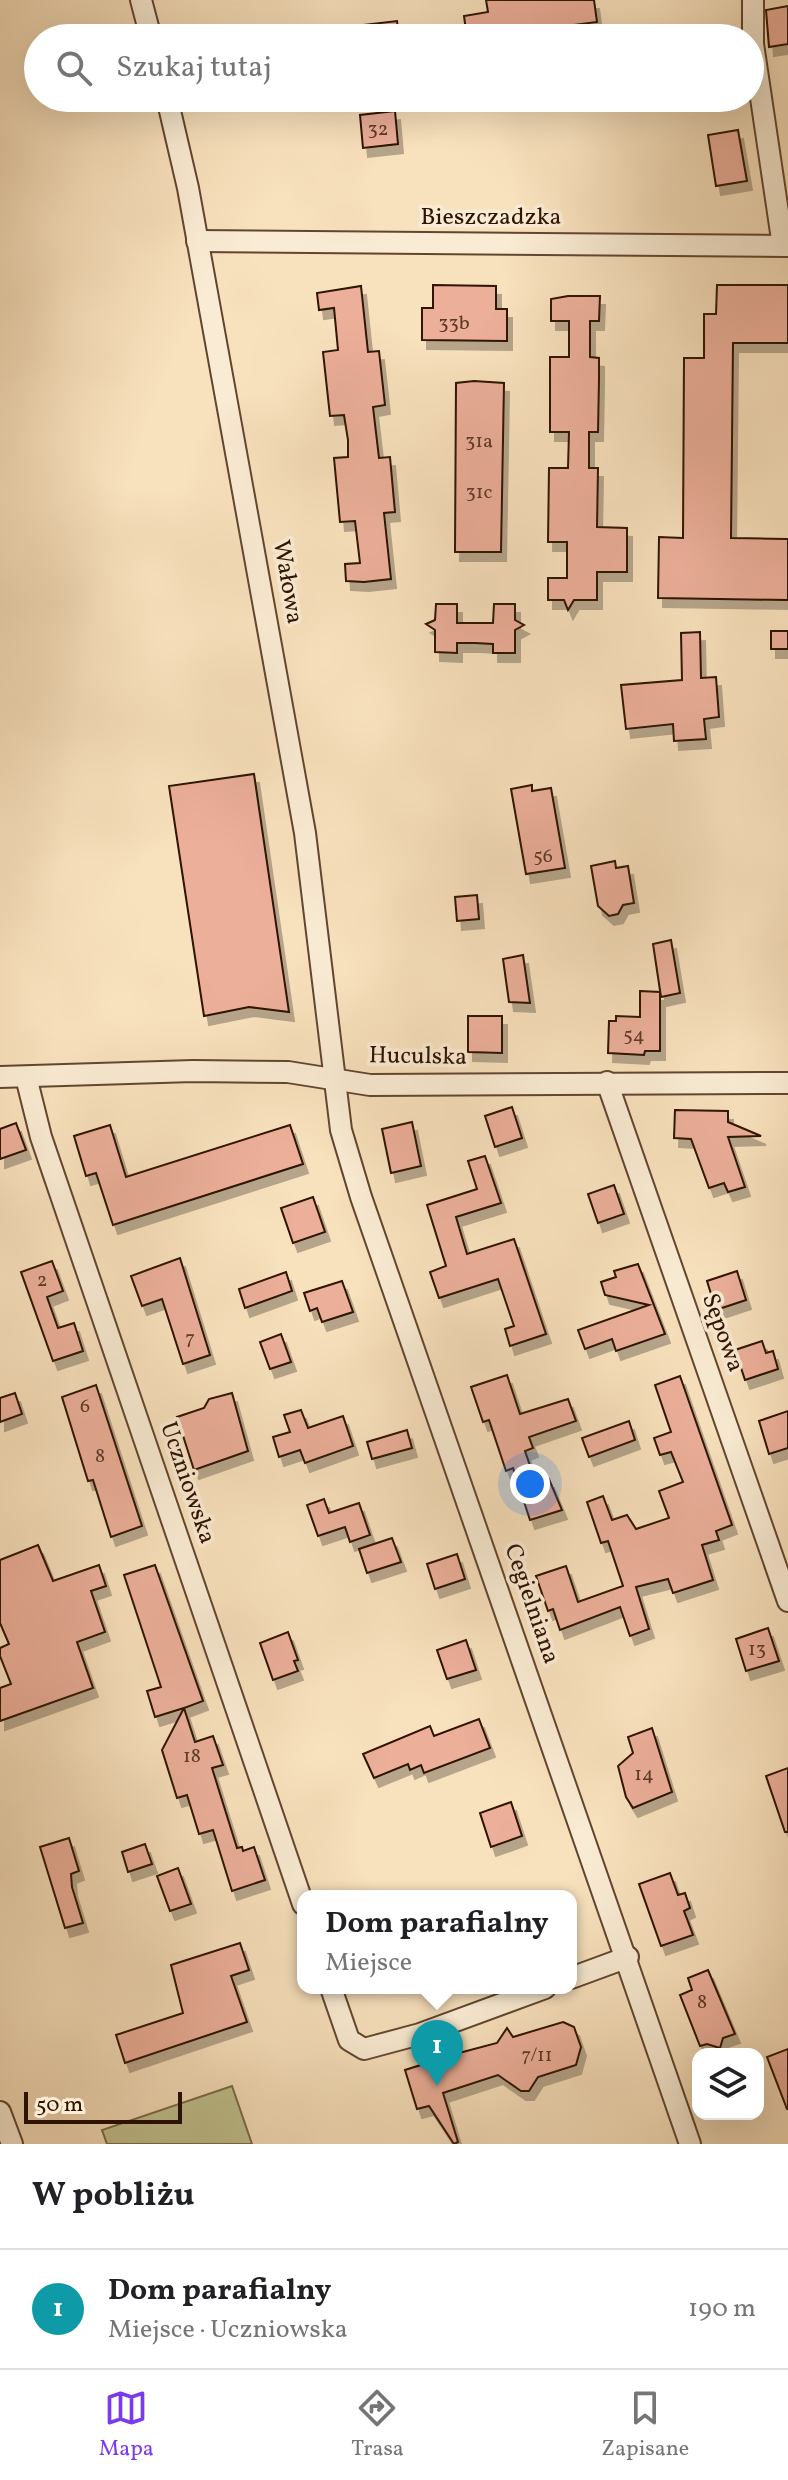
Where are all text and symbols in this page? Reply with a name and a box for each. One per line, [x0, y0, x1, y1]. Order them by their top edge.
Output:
search box [24, 24, 764, 112]
icon: search [52, 46, 96, 90]
text: Szukaj tutaj [116, 47, 272, 89]
house number: 32 [368, 116, 389, 144]
street label: Bieszczadzka [420, 201, 562, 235]
house number: 33b [438, 310, 470, 338]
house number: 31a [465, 428, 493, 456]
house number: 31c [466, 479, 493, 507]
street label: Wałowa [263, 537, 311, 627]
house number: 56 [533, 843, 553, 871]
house number: 54 [623, 1022, 645, 1050]
street label: Huculska [369, 1039, 467, 1075]
house number: 2 [37, 1267, 47, 1295]
street label: Sępowa [692, 1289, 752, 1377]
house number: 7 [185, 1325, 195, 1353]
house number: 6 [80, 1393, 90, 1421]
street label: Uczniowska [150, 1417, 224, 1549]
house number: 8 [95, 1443, 105, 1471]
your location [510, 1464, 550, 1504]
street label: Cegielniana [495, 1539, 567, 1669]
house number: 13 [748, 1636, 766, 1664]
house number: 18 [183, 1743, 201, 1771]
house number: 14 [634, 1761, 654, 1789]
popup [297, 1890, 577, 1994]
text: Dom parafialny [325, 1903, 549, 1945]
text: Miejsce [325, 1945, 412, 1981]
house number: 8 [697, 1989, 707, 2017]
pin: 1 [411, 2020, 463, 2086]
house number: 7/11 [521, 2042, 553, 2070]
map controls [692, 2048, 764, 2120]
button: layers [692, 2048, 764, 2120]
scale bar [24, 2088, 182, 2124]
text: 50 m [36, 2090, 83, 2121]
text: W pobliżu [32, 2173, 195, 2220]
text: Dom parafialny [108, 2270, 331, 2312]
text: 1 [53, 2291, 63, 2327]
text: 190 m [688, 2291, 756, 2327]
text: Miejsce · Uczniowska [108, 2312, 348, 2348]
tab: Mapa [99, 2386, 154, 2465]
tab: Trasa [351, 2386, 404, 2465]
tab: Zapisane [601, 2386, 689, 2465]

